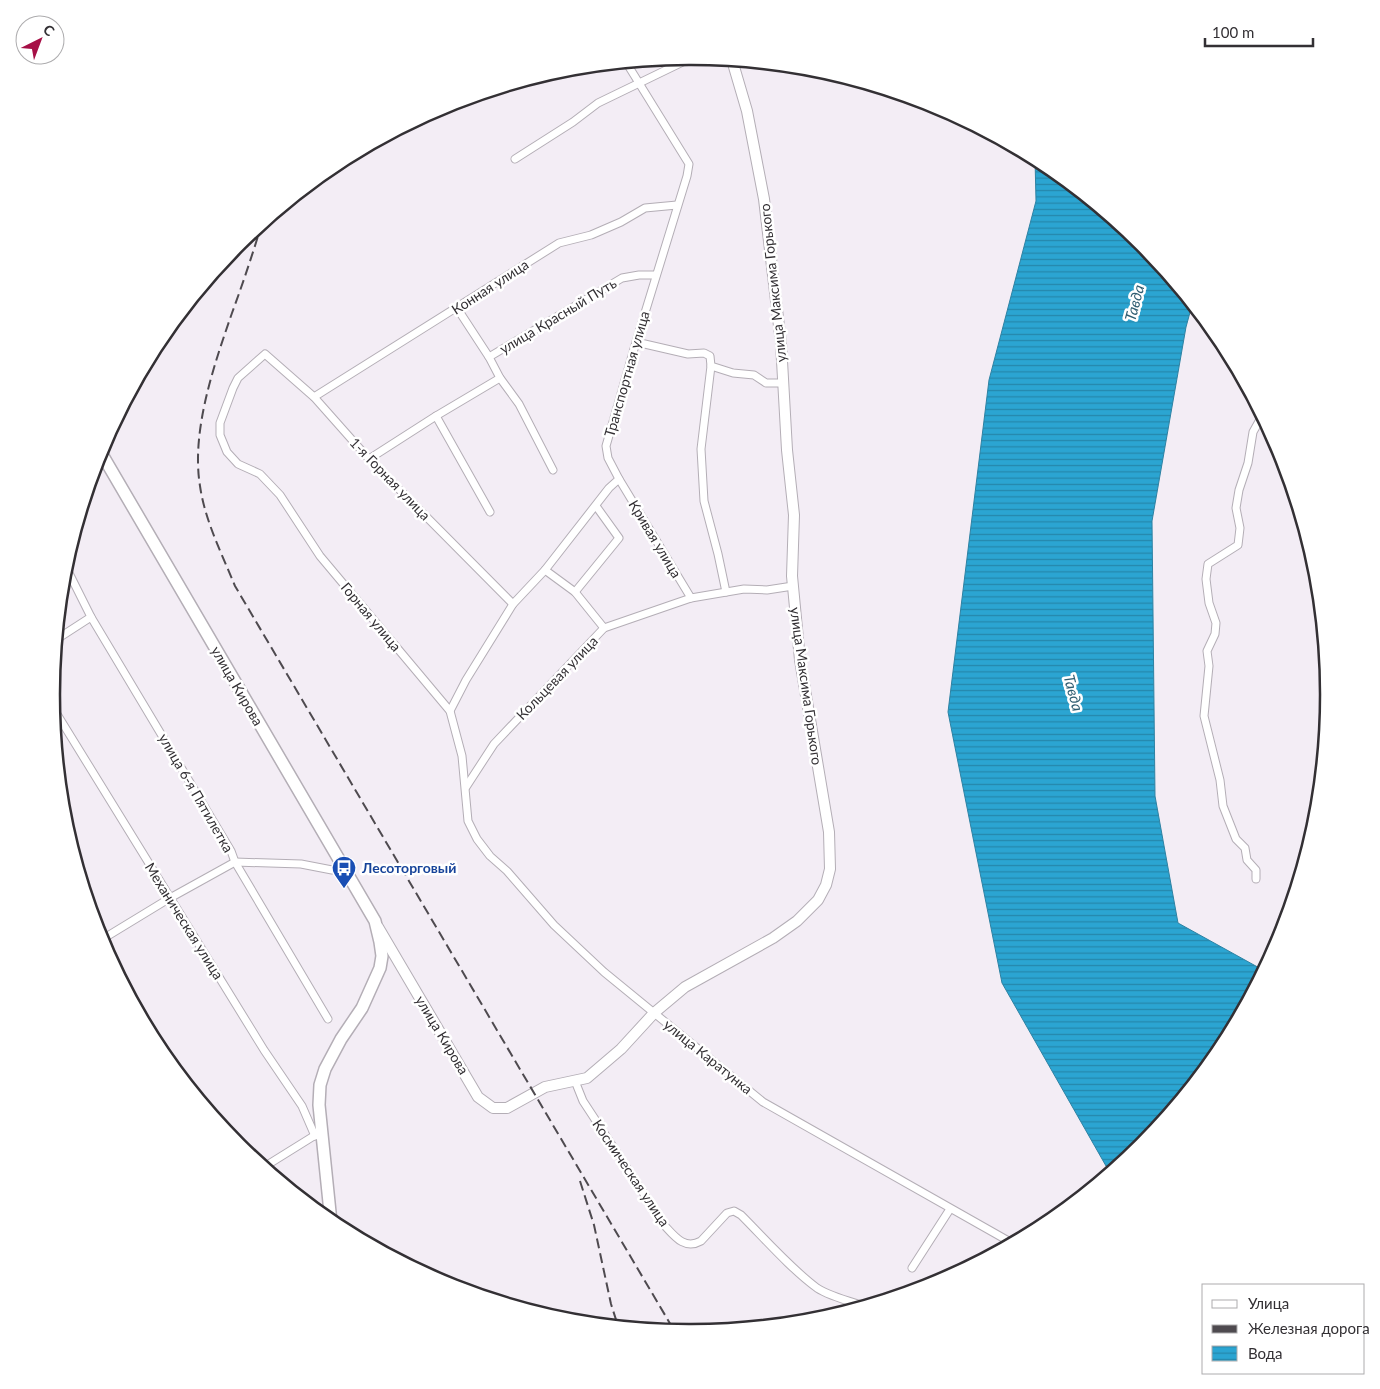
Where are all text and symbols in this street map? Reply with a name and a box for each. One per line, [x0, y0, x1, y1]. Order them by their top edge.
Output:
north arrow [15, 15, 65, 65]
scale bar [1205, 15, 1312, 47]
text: С [40, 21, 59, 40]
text: 100 m [1212, 23, 1254, 41]
street label: улица Максима Горького [756, 203, 789, 363]
street label: Конная улица [448, 255, 531, 318]
street label: улица Красный Путь [496, 274, 620, 357]
water label: Тавда [1121, 282, 1148, 323]
street label: Транспортная улица [600, 309, 653, 439]
street label: 1-я Горная улица [347, 434, 434, 524]
street label: Кривая улица [626, 497, 685, 581]
street label: Горная улица [338, 579, 405, 655]
street label: улица Максима Горького [787, 606, 826, 766]
street label: Кольцевая улица [512, 632, 601, 723]
street label: улица Кирова [208, 643, 267, 729]
water label: Тавда [1060, 673, 1088, 713]
street label: улица 6-я Пятилетка [155, 730, 237, 855]
bus stop icon: Лесоторговый [331, 855, 357, 889]
street label: Механическая улица [142, 859, 227, 982]
place label: Лесоторговый [361, 859, 456, 876]
street label: улица Кирова [412, 992, 473, 1077]
street label: улица Каратунка [661, 1016, 756, 1098]
street label: Космическая улица [589, 1116, 674, 1230]
legend [1202, 1284, 1365, 1374]
text: Улица [1248, 1294, 1289, 1312]
text: Железная дорога [1248, 1319, 1370, 1337]
text: Вода [1248, 1344, 1283, 1362]

